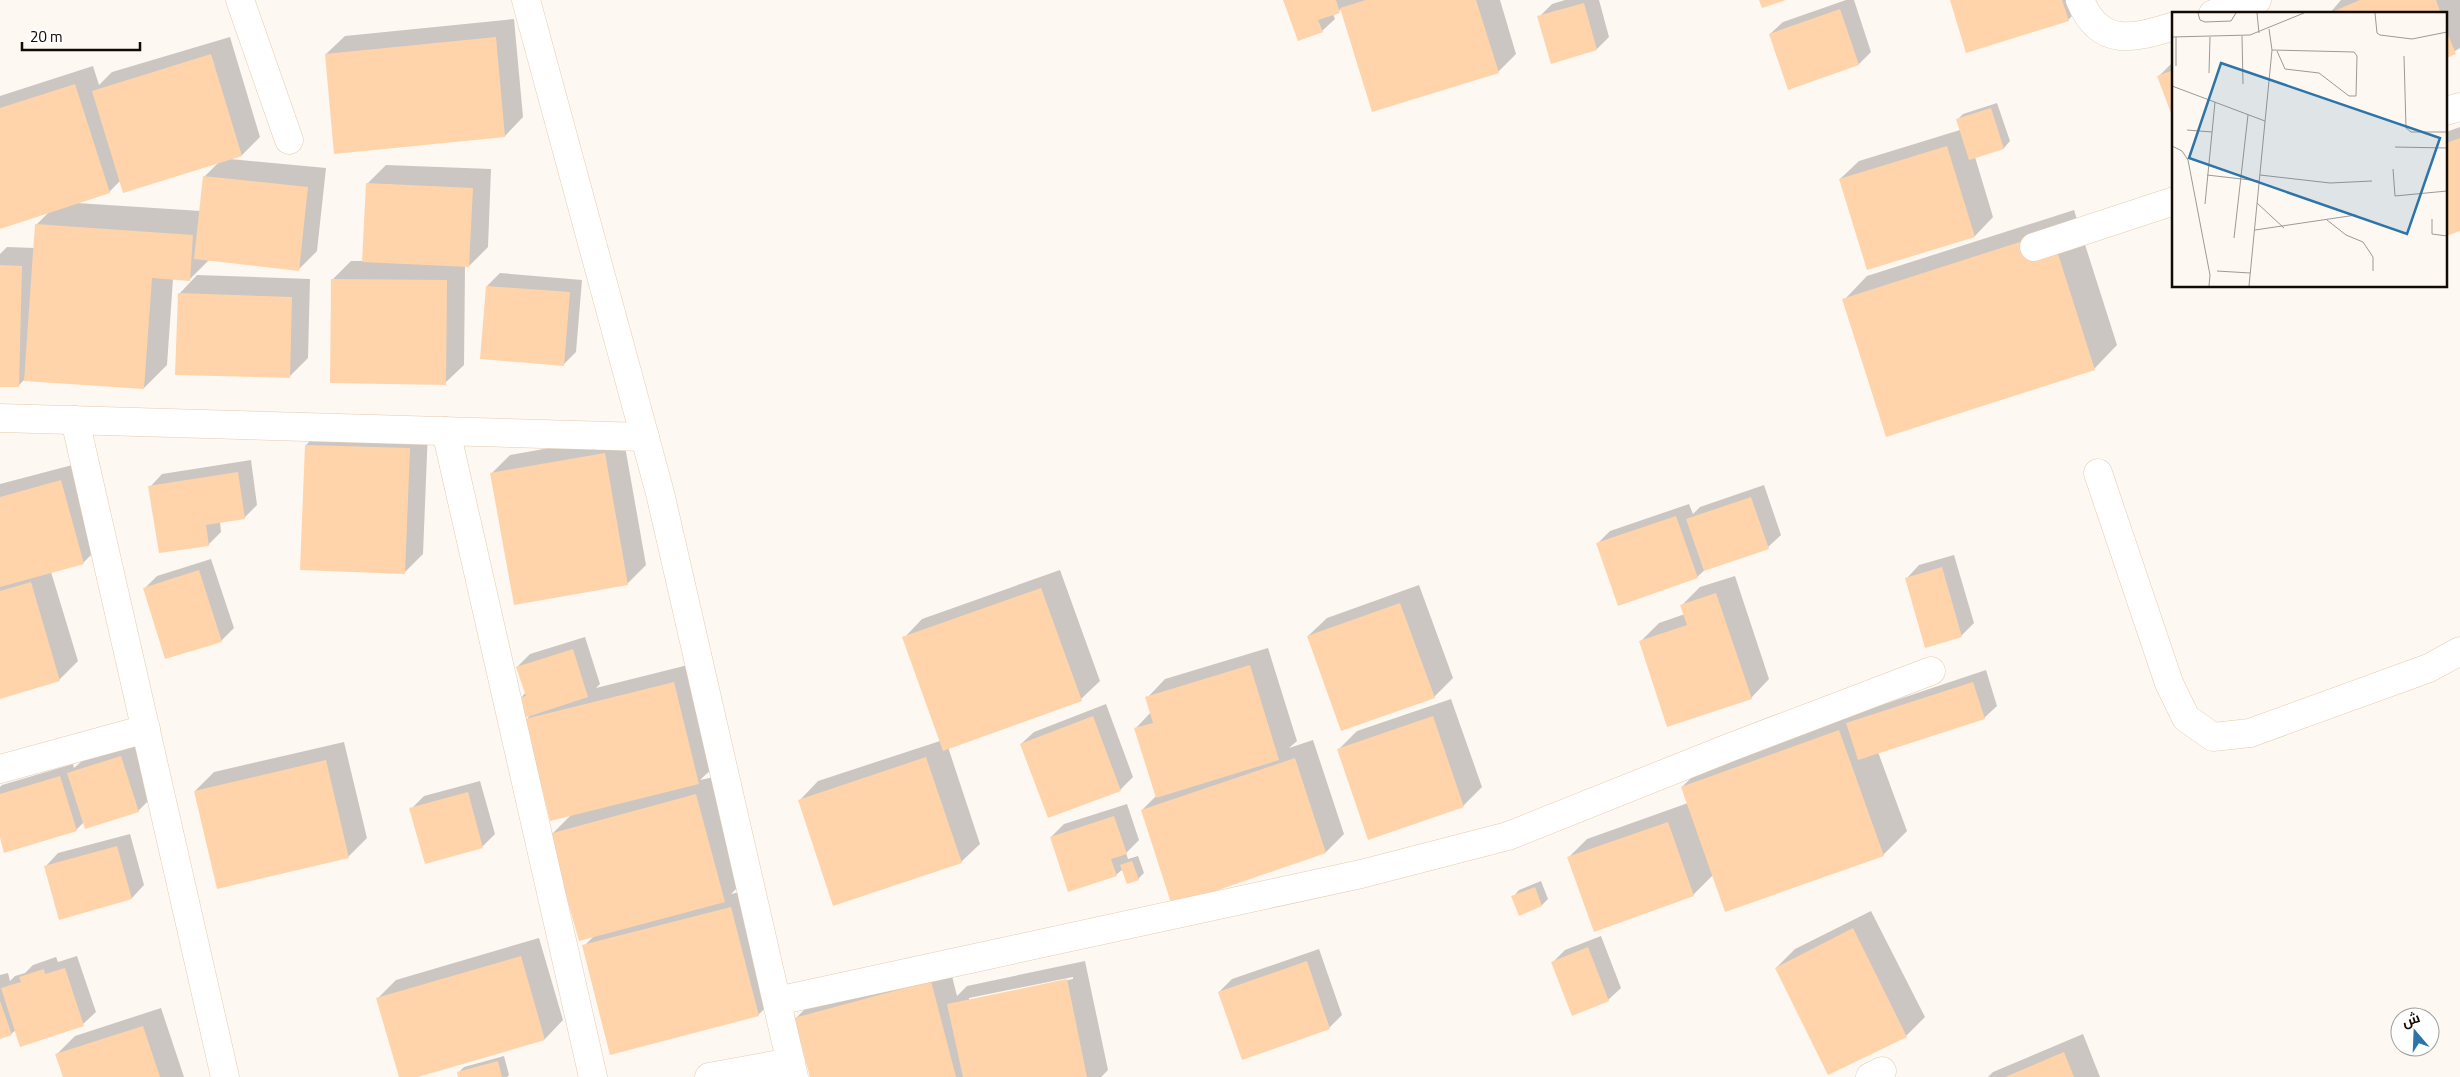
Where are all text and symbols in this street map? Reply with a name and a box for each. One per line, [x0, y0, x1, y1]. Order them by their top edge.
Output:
inset map [2172, 12, 2448, 288]
scale bar [22, 20, 140, 52]
text: 20 m [30, 22, 63, 51]
text: ش [2398, 1004, 2424, 1035]
north arrow [2390, 1007, 2440, 1057]

